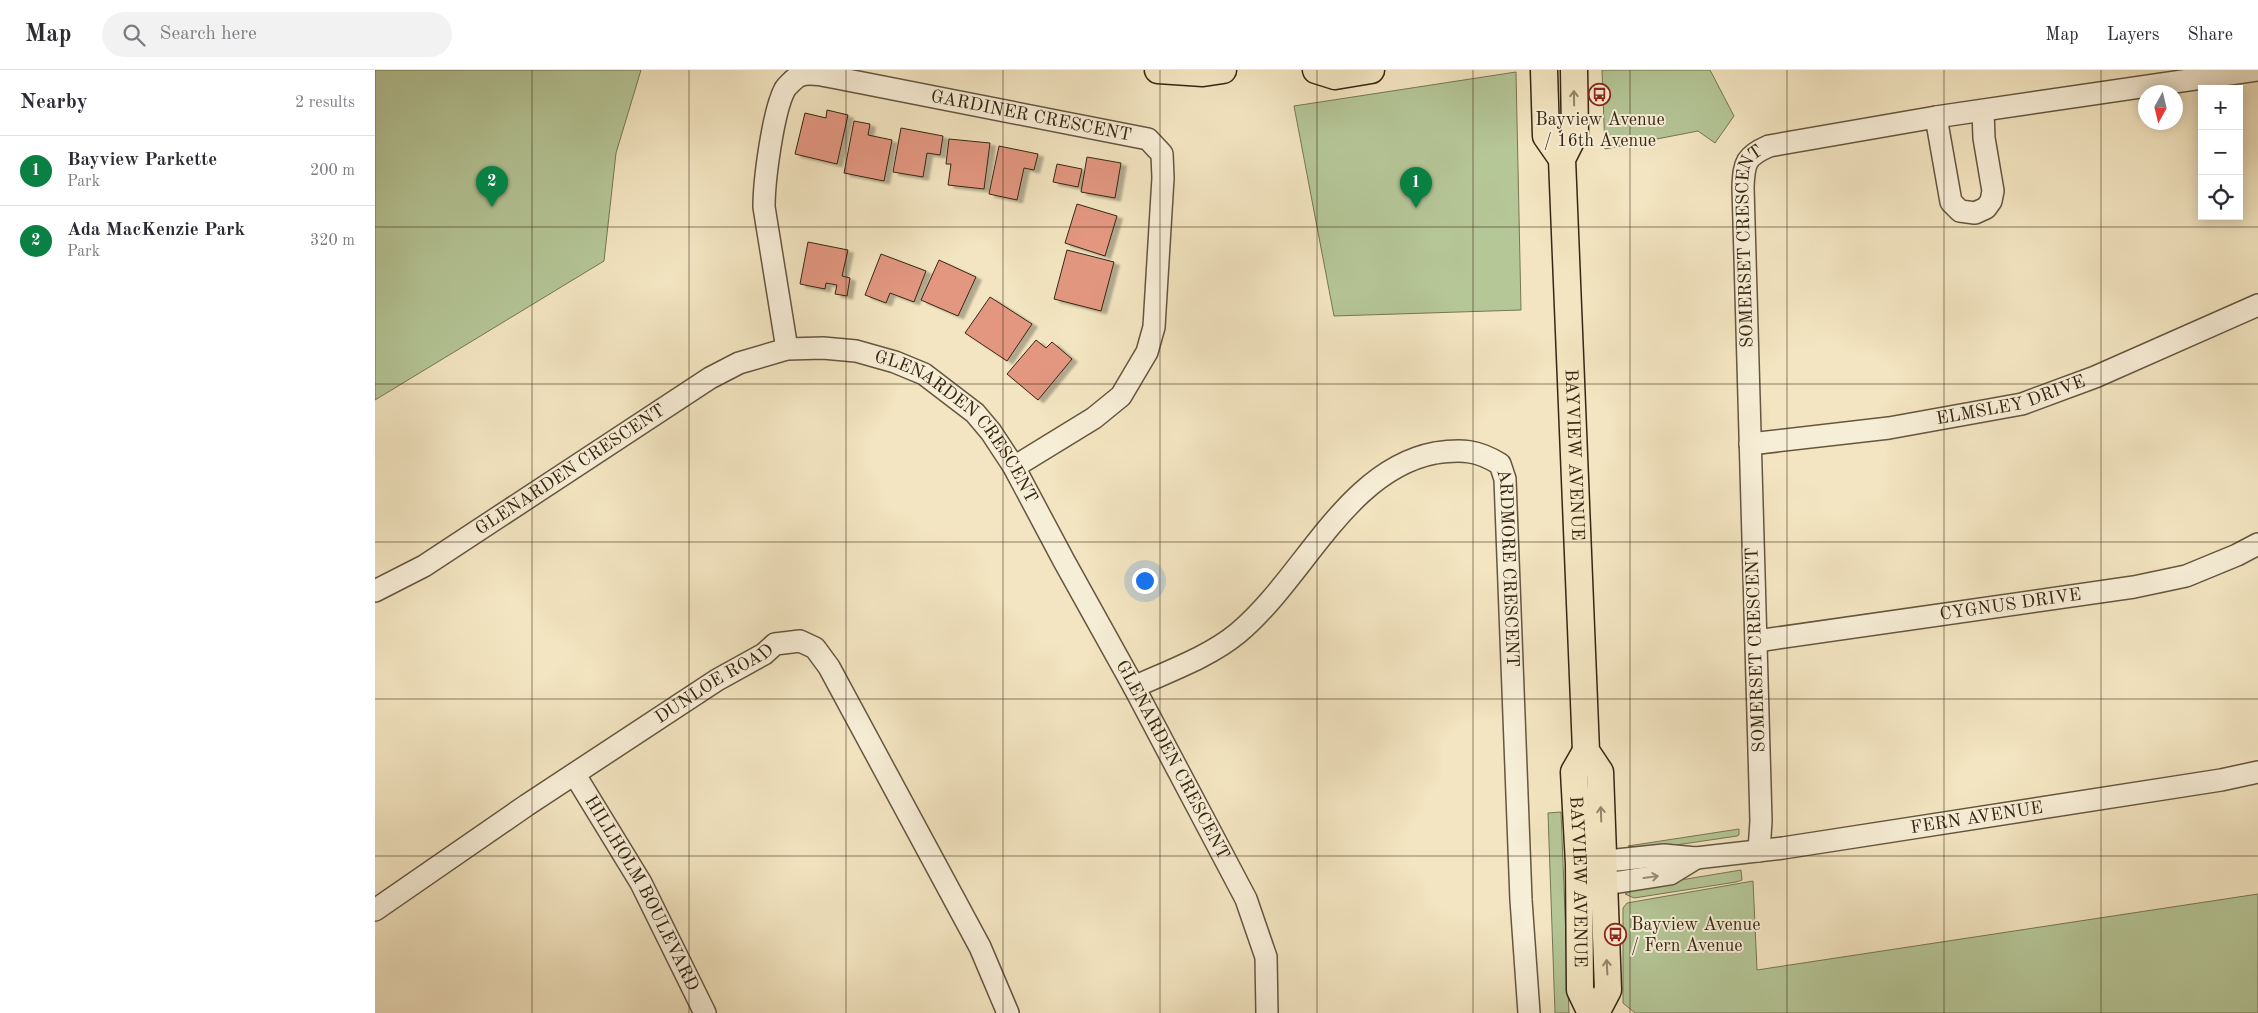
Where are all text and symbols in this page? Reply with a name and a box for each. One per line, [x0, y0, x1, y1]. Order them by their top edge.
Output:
search box [102, 12, 452, 57]
icon: search [120, 21, 148, 49]
text: Map [25, 23, 72, 47]
text: Search here [160, 25, 257, 44]
text: Map [2045, 26, 2079, 44]
text: Layers [2107, 26, 2159, 44]
text: Share [2187, 26, 2233, 44]
bus stop icon: Bayview Avenue / 16th Avenue [1588, 83, 1612, 107]
north arrow [2138, 85, 2183, 130]
map controls [2198, 85, 2243, 220]
button: + [2198, 85, 2243, 130]
street label: GARDINER CRESCENT [929, 88, 1133, 145]
one-way arrow [1569, 91, 1579, 107]
text: Nearby [20, 92, 88, 113]
text: 2 results [295, 95, 355, 111]
place label: Bayview Avenue / 16th Avenue [1535, 111, 1665, 150]
button: − [2198, 130, 2243, 175]
street label: SOMERSET CRESCENT [1734, 142, 1766, 348]
text: Bayview Parkette [67, 151, 217, 170]
text: 1 [31, 163, 41, 179]
text: 200 m [310, 163, 355, 179]
pin: 2 [476, 166, 508, 207]
pin: 1 [1400, 167, 1432, 208]
text: Park [67, 174, 100, 190]
button: locate [2198, 175, 2243, 220]
text: Ada MacKenzie Park [67, 221, 245, 240]
text: 2 [31, 233, 41, 249]
text: 320 m [310, 233, 355, 249]
text: Park [67, 244, 100, 260]
street label: GLENARDEN CRESCENT [872, 348, 1040, 506]
street label: BAYVIEW AVENUE [1562, 369, 1586, 541]
street label: ELMSLEY DRIVE [1935, 372, 2088, 428]
street label: GLENARDEN CRESCENT [472, 401, 668, 539]
street label: ARDMORE CRESCENT [1493, 467, 1521, 668]
street label: SOMERSET CRESCENT [1743, 547, 1769, 753]
your location [1132, 568, 1158, 594]
street label: CYGNUS DRIVE [1939, 586, 2082, 624]
street label: DUNLOE ROAD [652, 641, 777, 727]
street label: GLENARDEN CRESCENT [1112, 657, 1232, 863]
street label: HILLHOLM BOULEVARD [581, 793, 702, 994]
street label: BAYVIEW AVENUE [1566, 795, 1589, 968]
street label: FERN AVENUE [1909, 799, 2044, 837]
one-way arrow [1596, 806, 1606, 822]
one-way arrow [1643, 872, 1659, 882]
place label: Bayview Avenue / Fern Avenue [1631, 916, 1760, 955]
bus stop icon: Bayview Avenue / Fern Avenue [1603, 923, 1627, 947]
one-way arrow [1602, 959, 1611, 975]

